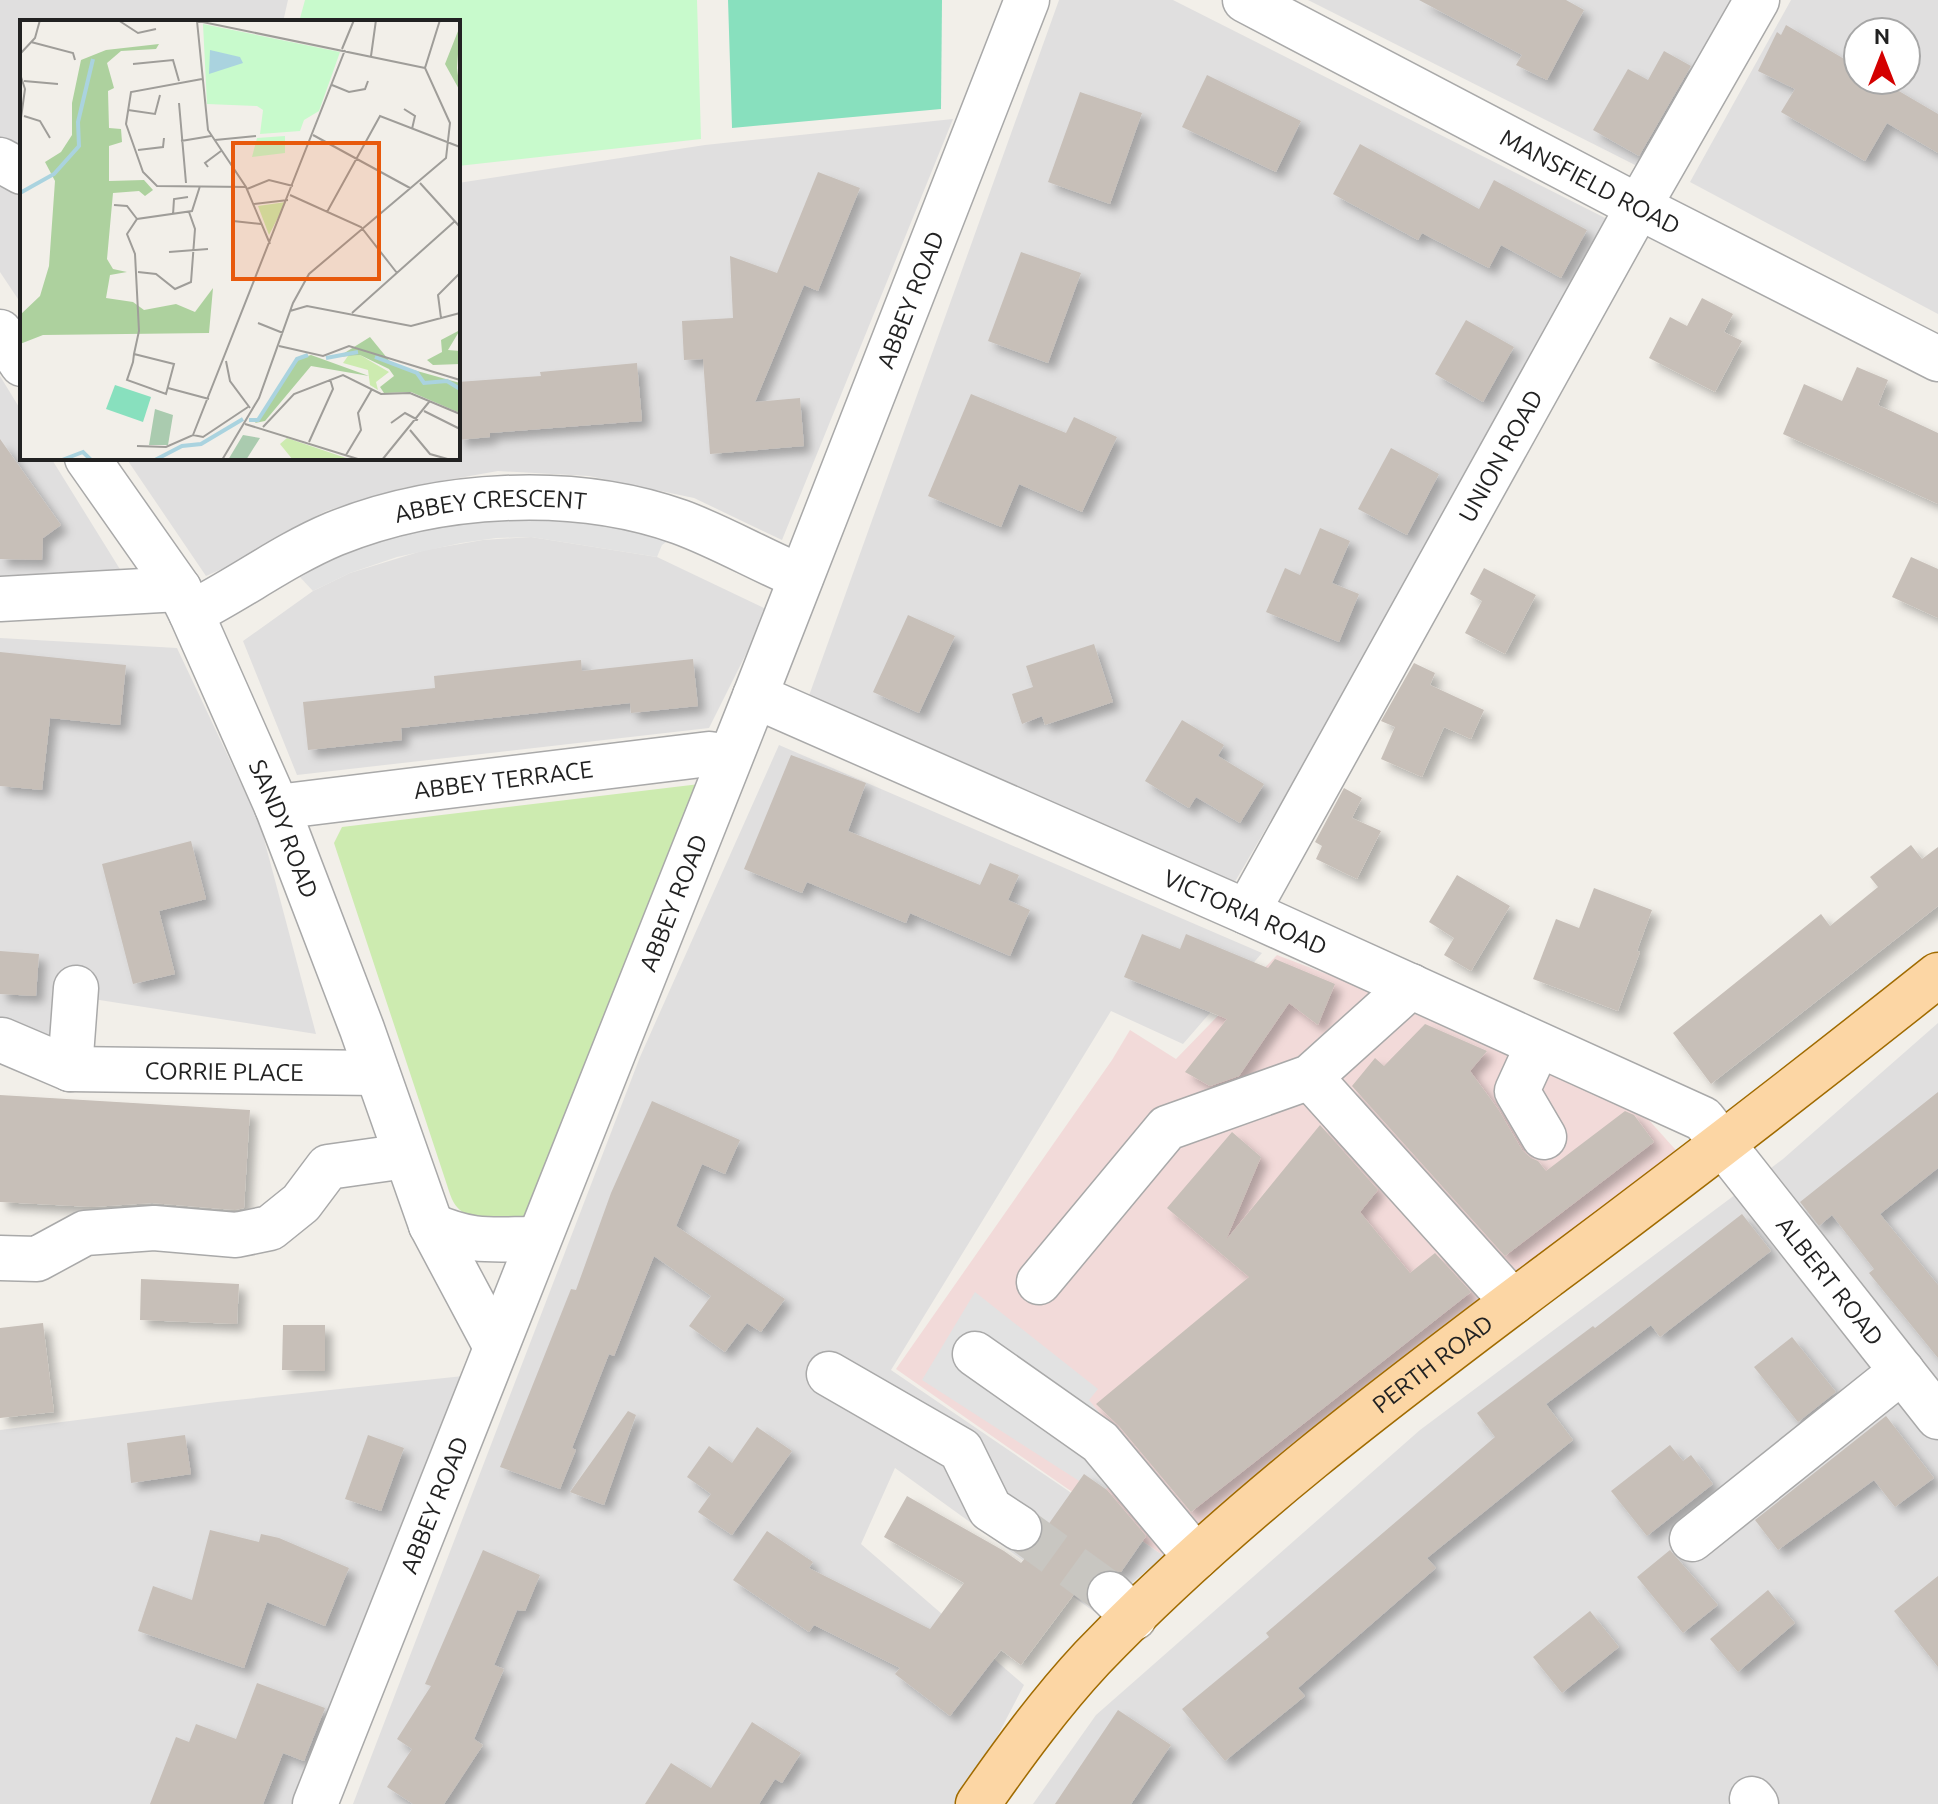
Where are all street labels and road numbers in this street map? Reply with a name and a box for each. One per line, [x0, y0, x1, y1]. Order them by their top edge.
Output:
street label: MANSFIELD ROAD [1496, 123, 1685, 239]
street label: ABBEY ROAD [871, 227, 949, 372]
street label: UNION ROAD [1453, 385, 1548, 526]
street label: ABBEY CRESCENT [391, 484, 588, 527]
street label: SANDY ROAD [244, 755, 324, 902]
street label: ABBEY TERRACE [412, 755, 594, 804]
street label: ABBEY ROAD [634, 830, 712, 975]
street label: VICTORIA ROAD [1160, 864, 1332, 960]
street label: CORRIE PLACE [144, 1056, 304, 1086]
street label: ALBERT ROAD [1772, 1211, 1889, 1350]
street label: PERTH ROAD [1367, 1309, 1498, 1418]
street label: ABBEY ROAD [395, 1432, 473, 1577]

